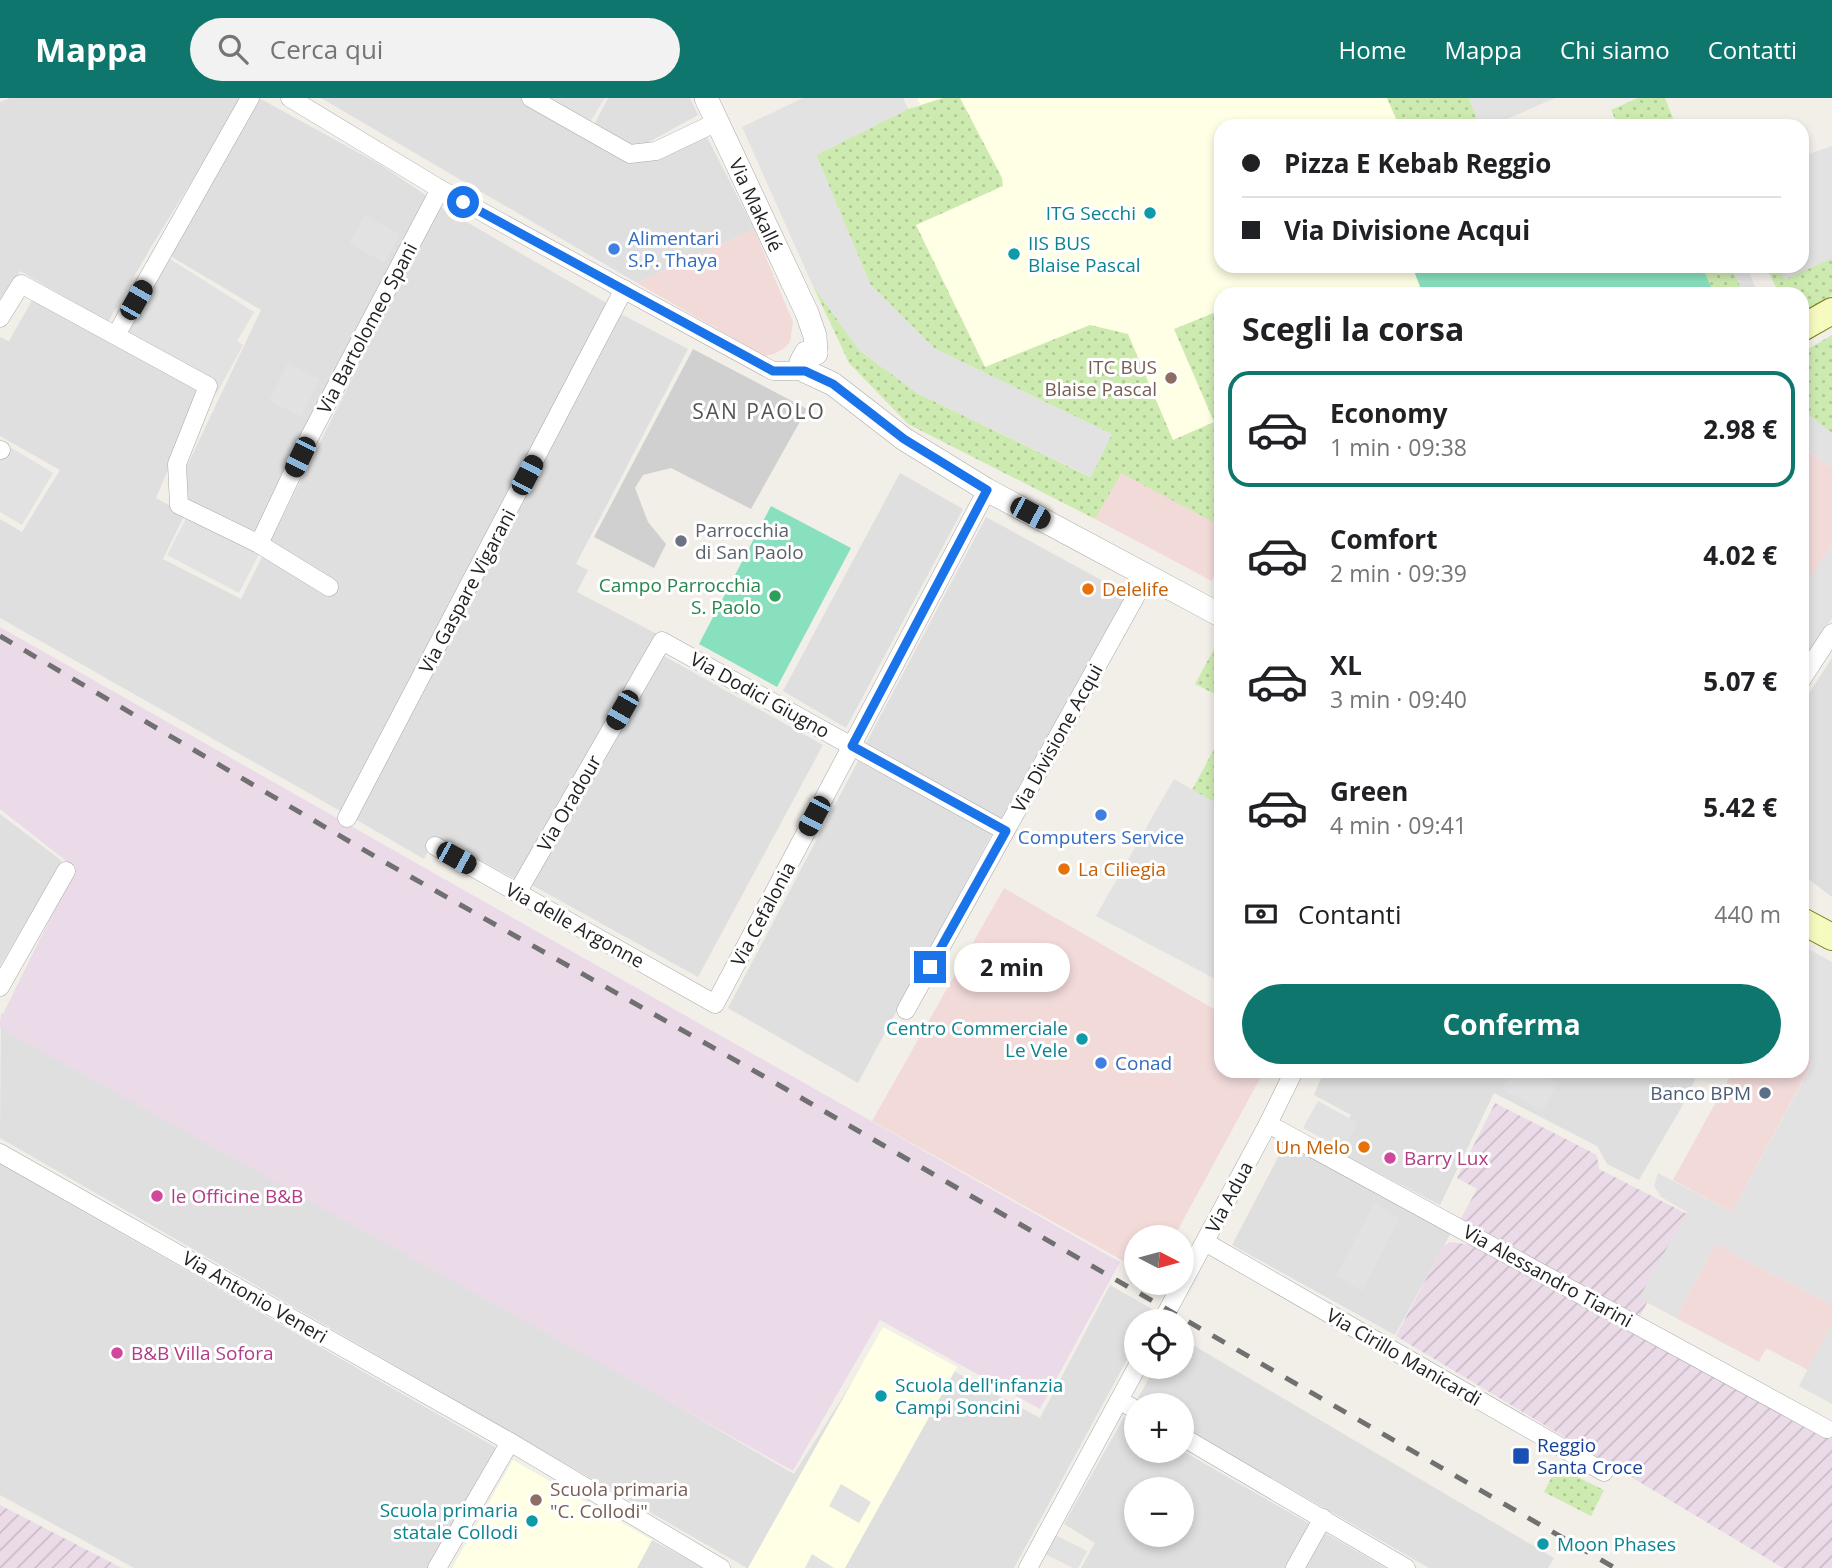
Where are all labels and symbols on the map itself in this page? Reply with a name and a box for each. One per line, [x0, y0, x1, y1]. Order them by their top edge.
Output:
street label: Via Makallé [723, 154, 789, 256]
route start [447, 186, 479, 218]
place label: ITG Secchi [1046, 200, 1136, 226]
marker: ITG Secchi [1142, 205, 1158, 221]
place label: Alimentari S.P. Thaya [628, 225, 719, 273]
place label: IIS BUS Blaise Pascal [1028, 230, 1141, 278]
street label: Via Bartolomeo Spani [311, 238, 423, 418]
marker: Alimentari S.P. Thaya [606, 241, 622, 257]
marker: IIS BUS Blaise Pascal [1006, 246, 1022, 262]
car [117, 277, 156, 323]
place label: ITC BUS Blaise Pascal [1044, 354, 1157, 402]
marker: ITC BUS Blaise Pascal [1163, 370, 1179, 386]
district label: SAN PAOLO [692, 397, 826, 425]
car [282, 434, 319, 480]
car [508, 452, 547, 498]
car [1007, 494, 1054, 532]
street label: Via Gaspare Vigarani [413, 504, 521, 678]
place label: Parrocchia di San Paolo [695, 517, 804, 565]
marker: Parrocchia di San Paolo [673, 533, 689, 549]
place label: Campo Parrocchia S. Paolo [599, 572, 761, 620]
place label: Delelife [1102, 576, 1169, 602]
marker: Delelife [1080, 581, 1096, 597]
marker: Campo Parrocchia S. Paolo [767, 588, 783, 604]
street label: Via Dodici Giugno [686, 646, 834, 744]
street label: Via Divisione Acqui [1005, 659, 1109, 817]
car [603, 687, 642, 733]
street label: Via Oradour [531, 750, 607, 856]
car [795, 793, 834, 839]
marker: Computers Service [1093, 807, 1109, 823]
place label: Computers Service [1018, 824, 1184, 850]
car [433, 839, 480, 877]
place label: La Ciliegia [1078, 856, 1166, 882]
street label: Via Cefalonia [725, 857, 801, 971]
marker: La Ciliegia [1056, 861, 1072, 877]
street label: Via delle Argonne [501, 876, 649, 974]
callout: 2 min [954, 942, 1070, 992]
route end [914, 951, 946, 983]
place label: Centro Commerciale Le Vele [886, 1015, 1068, 1063]
marker: Centro Commerciale Le Vele [1074, 1031, 1090, 1047]
place label: Conad [1115, 1050, 1172, 1076]
marker: Conad [1093, 1055, 1109, 1071]
place label: Banco BPM [1650, 1080, 1751, 1106]
marker: Banco BPM [1757, 1085, 1773, 1101]
place label: Un Melo [1276, 1134, 1350, 1160]
marker: Un Melo [1356, 1139, 1372, 1155]
place label: Barry Lux [1404, 1145, 1488, 1171]
marker: Barry Lux [1382, 1150, 1398, 1166]
street label: Via Adua [1199, 1157, 1259, 1237]
place label: le Officine B&B [171, 1183, 303, 1209]
marker: le Officine B&B [149, 1188, 165, 1204]
street label: Via Alessandro Tiarini [1459, 1219, 1637, 1333]
north arrow [1124, 1225, 1194, 1295]
street label: Via Antonio Veneri [178, 1245, 332, 1349]
street label: Via Cirillo Manicardi [1322, 1302, 1486, 1412]
place label: B&B Villa Sofora [131, 1340, 274, 1366]
marker: B&B Villa Sofora [109, 1345, 125, 1361]
place label: Scuola dell'infanzia Campi Soncini [895, 1372, 1063, 1420]
marker: Scuola dell'infanzia Campi Soncini [873, 1388, 889, 1404]
place label: Reggio Santa Croce [1537, 1432, 1643, 1480]
marker: Reggio Santa Croce [1511, 1446, 1531, 1466]
place label: Scuola primaria "C. Collodi" [550, 1476, 688, 1524]
marker: Scuola primaria "C. Collodi" [528, 1492, 544, 1508]
place label: Scuola primaria statale Collodi [380, 1497, 518, 1545]
marker: Scuola primaria statale Collodi [524, 1513, 540, 1529]
place label: Moon Phases [1557, 1531, 1676, 1557]
marker: Moon Phases [1535, 1536, 1551, 1552]

